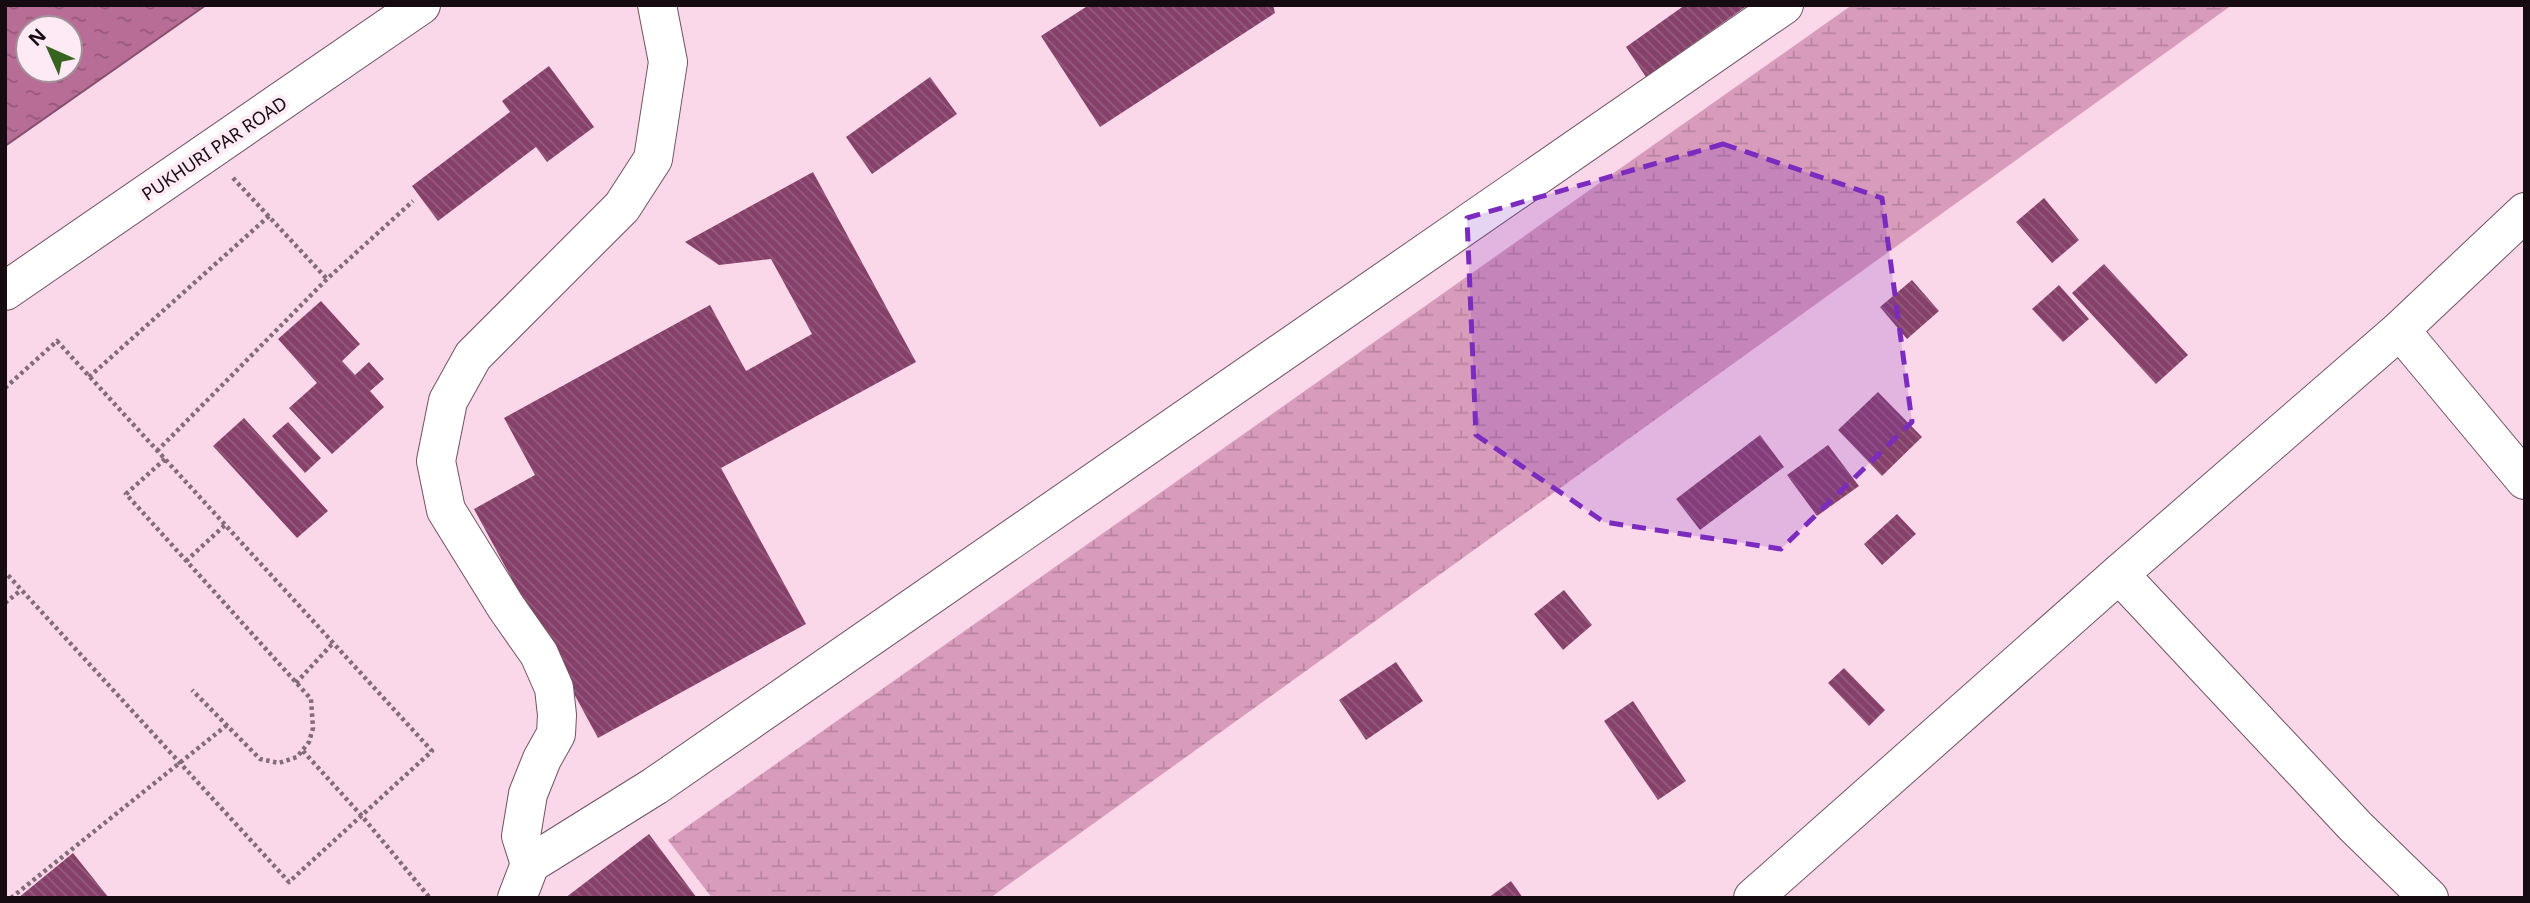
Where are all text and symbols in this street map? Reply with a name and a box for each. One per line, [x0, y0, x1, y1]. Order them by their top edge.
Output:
north arrow [14, 14, 84, 84]
text: N [22, 22, 52, 52]
street label: PUKHURI PAR ROAD [137, 90, 291, 206]

